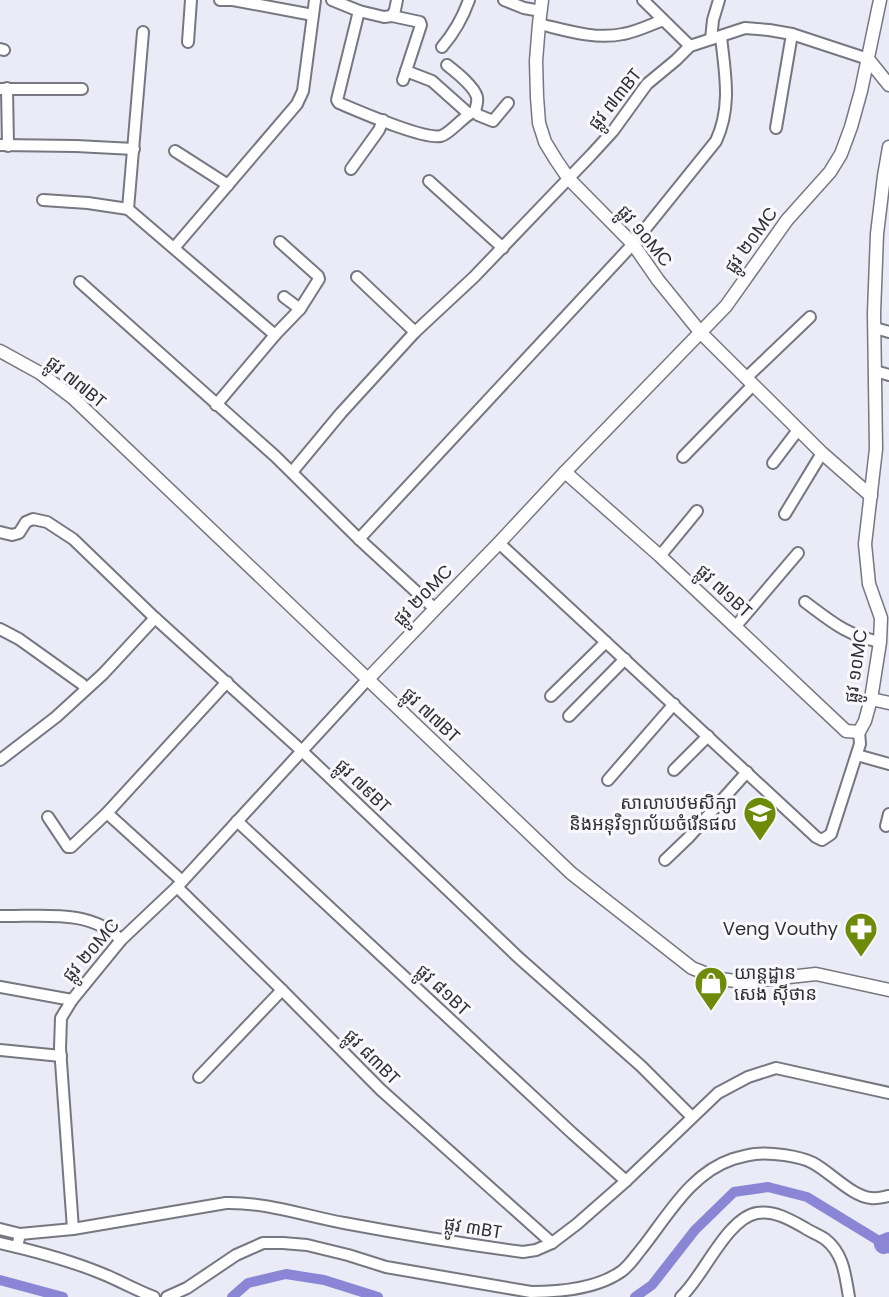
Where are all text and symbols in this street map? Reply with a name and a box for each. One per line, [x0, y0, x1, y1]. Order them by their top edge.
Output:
street label: ផ្លូវ ៧៣BT [582, 62, 651, 137]
street label: ផ្លូវ ១០MC [609, 199, 679, 275]
street label: ផ្លូវ ២០MC [718, 201, 787, 281]
street label: ផ្លូវ ៧៧BT [38, 350, 112, 417]
street label: ផ្លូវ ២០MC [387, 558, 461, 634]
street label: ផ្លូវ ៧១BT [688, 558, 758, 626]
street label: ផ្លូវ ១០MC [838, 627, 877, 705]
street label: ផ្លូវ ៧៧BT [394, 681, 466, 751]
street label: ផ្លូវ ៧៩BT [327, 753, 397, 822]
place label: សាលាបឋមសិក្សា និងអនុវិទ្យាល័យចំរើនផល [569, 790, 737, 836]
school or university icon: សាលាបឋមសិក្សា និងអនុវិទ្យាល័យចំរើនផល [742, 795, 778, 842]
pharmacy icon: Veng Vouthy [843, 911, 879, 958]
street label: ផ្លូវ ២០MC [56, 913, 128, 990]
place label: Veng Vouthy [723, 916, 838, 941]
street label: ផ្លូវ ៨១BT [408, 958, 476, 1025]
place label: យាន្ដដ្ឋាន សេង ស៊ីថាន [734, 960, 817, 1006]
shop icon: យាន្ដដ្ឋាន សេង ស៊ីថាន [693, 965, 729, 1012]
street label: ផ្លូវ ៨៣BT [336, 1023, 406, 1093]
street label: ផ្លូវ ៣BT [442, 1211, 504, 1249]

